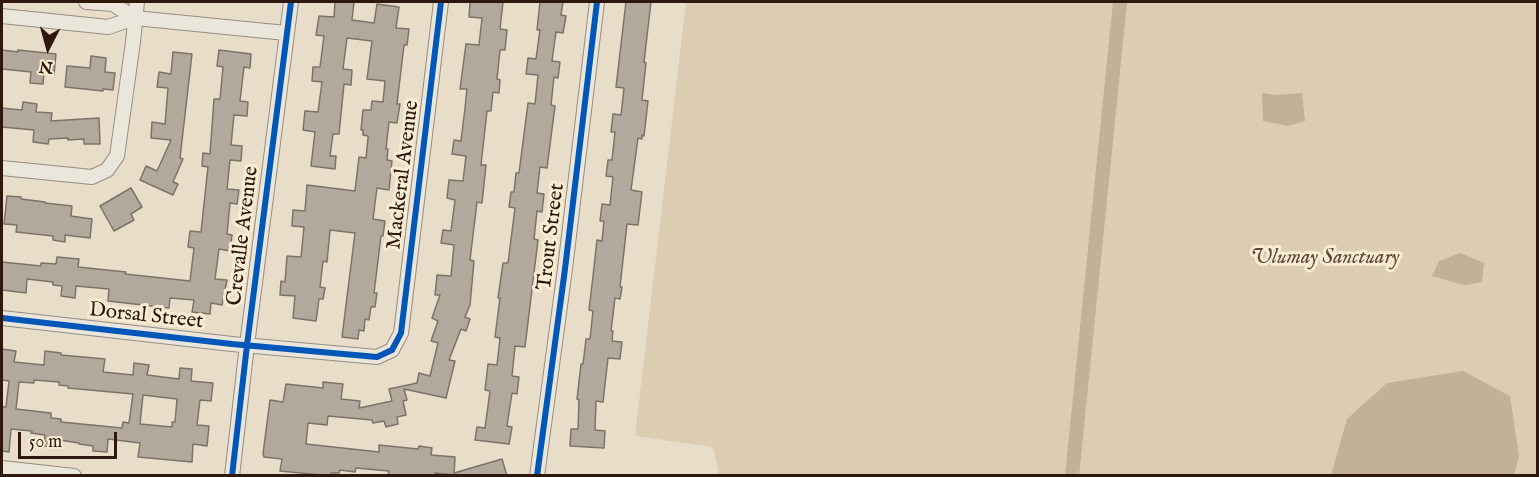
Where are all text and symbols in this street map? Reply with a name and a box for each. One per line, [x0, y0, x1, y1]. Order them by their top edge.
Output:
north arrow [18, 18, 78, 78]
text: N [38, 55, 54, 77]
street label: Mackeral Avenue [382, 99, 426, 251]
street label: Crevalle Avenue [223, 165, 265, 307]
street label: Trout Street [533, 182, 571, 292]
park label: Ulumay Sanctuary [1251, 246, 1399, 272]
street label: Dorsal Street [88, 298, 204, 336]
scale bar [21, 420, 120, 458]
text: 50 m [29, 431, 62, 454]

